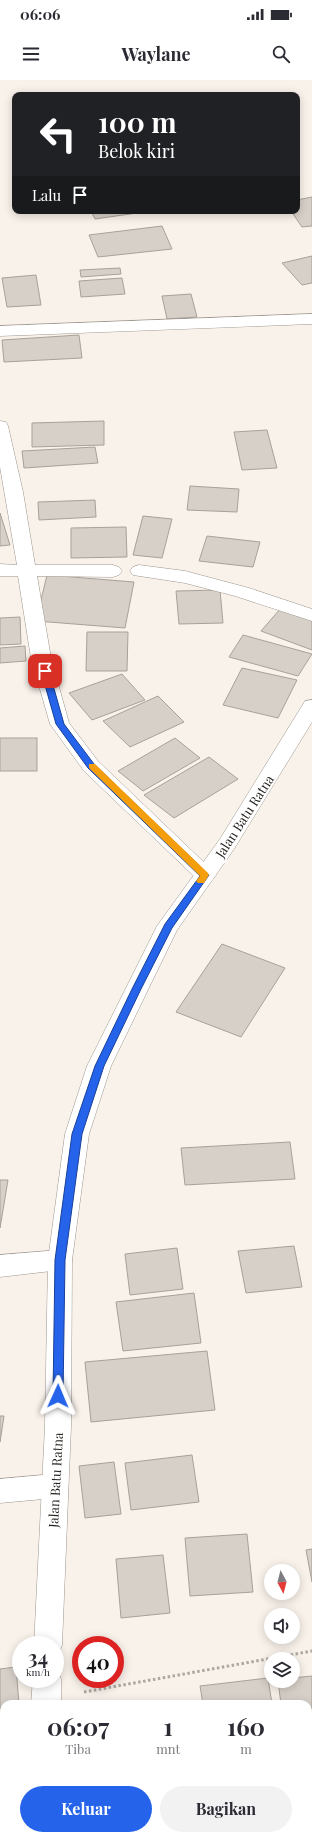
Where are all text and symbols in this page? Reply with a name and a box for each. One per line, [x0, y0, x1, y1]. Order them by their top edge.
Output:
text: 06:06 [20, 4, 61, 24]
text: Waylane [121, 42, 191, 66]
icon: menu [20, 43, 42, 65]
icon: search [270, 43, 292, 65]
text: 100 m [98, 103, 177, 140]
icon: left [32, 108, 84, 160]
text: Belok kiri [98, 139, 175, 163]
icon: arrive [69, 184, 91, 206]
text: Lalu [32, 185, 61, 205]
pin [28, 654, 62, 688]
icon: arrive [34, 660, 56, 682]
street label: Jalan Batu Ratna [210, 771, 277, 861]
position arrow [37, 1375, 79, 1417]
street label: Jalan Batu Ratna [44, 1431, 66, 1529]
north arrow [264, 1564, 300, 1600]
map controls [264, 1564, 300, 1688]
button: sound [264, 1608, 300, 1644]
speed limit sign: 40 [72, 1636, 124, 1688]
text: 34 [28, 1643, 48, 1670]
button: layers [264, 1652, 300, 1688]
text: km/h [26, 1665, 50, 1679]
text: 06:07 [47, 1710, 109, 1742]
text: 1 [163, 1710, 173, 1742]
text: 160 [227, 1710, 265, 1742]
text: Tiba [65, 1740, 91, 1757]
text: mnt [156, 1740, 180, 1757]
text: m [240, 1740, 252, 1757]
button: Keluar [20, 1786, 152, 1832]
button: Bagikan [160, 1786, 292, 1832]

